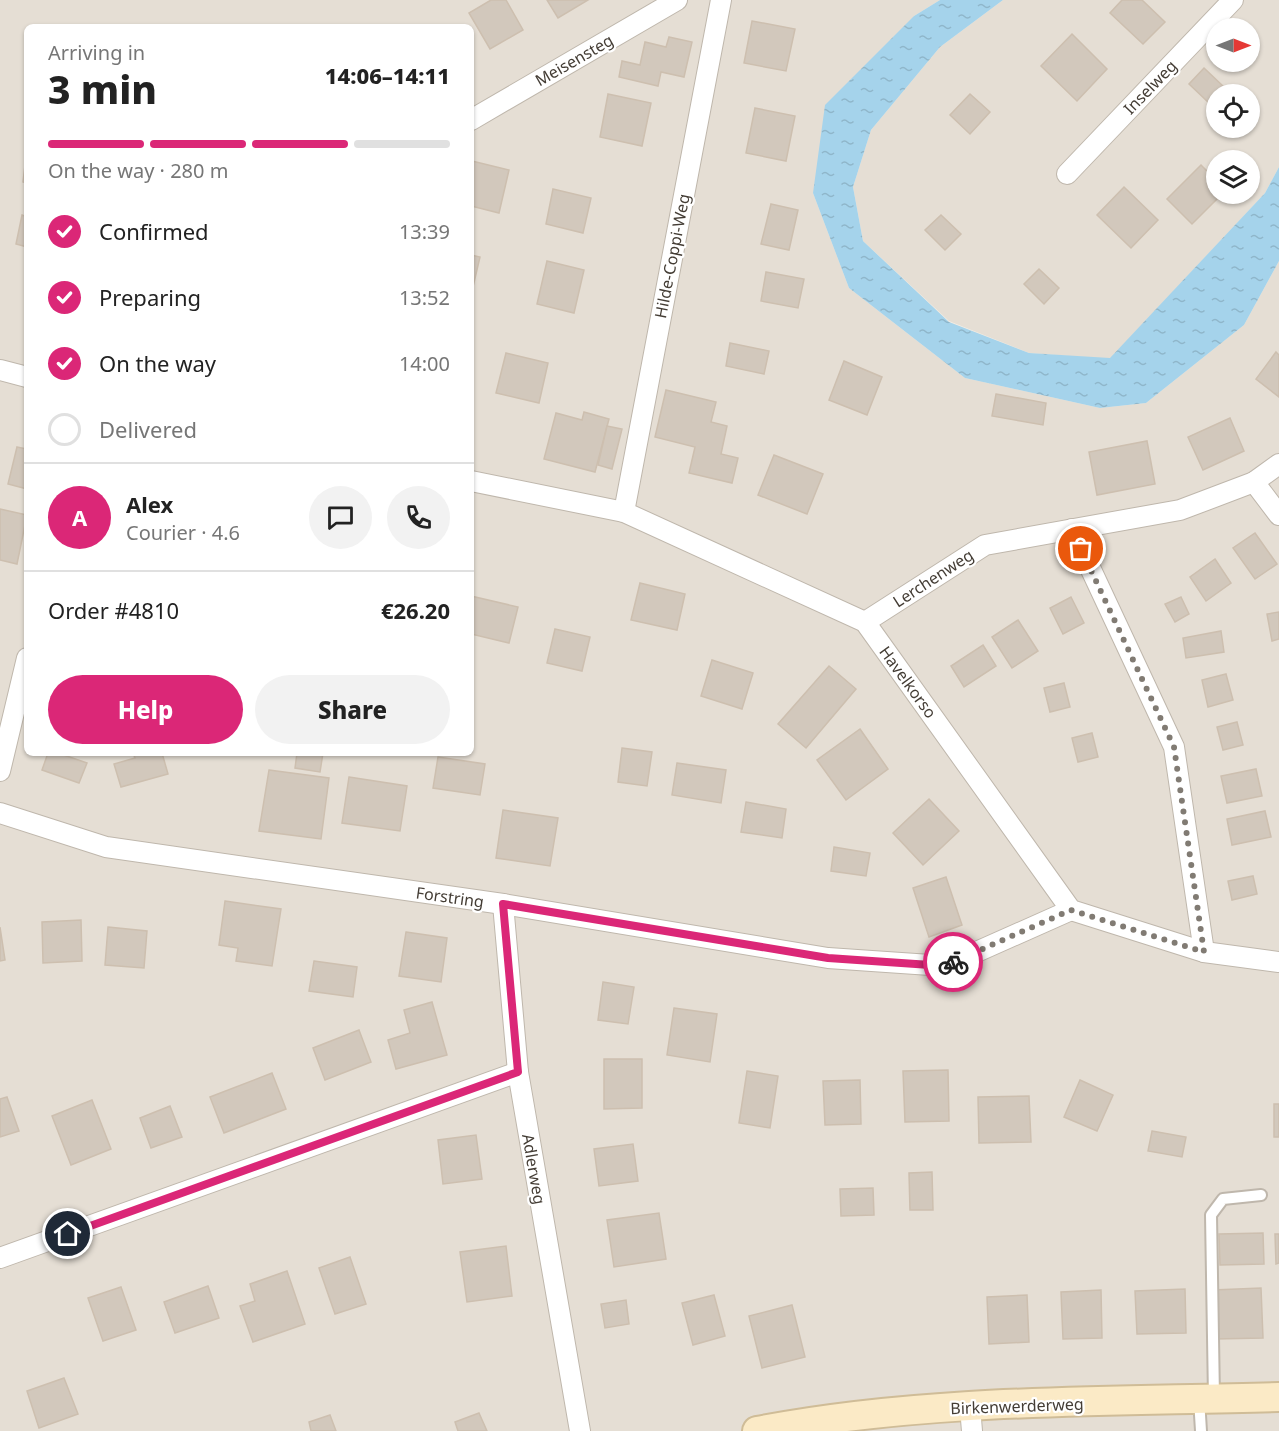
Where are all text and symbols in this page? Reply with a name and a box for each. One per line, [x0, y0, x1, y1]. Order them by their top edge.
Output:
north arrow [1206, 18, 1260, 72]
map controls [1206, 18, 1260, 204]
street label: Meisensteg [531, 29, 617, 91]
text: Arriving in [48, 39, 145, 66]
street label: Inselweg [1119, 55, 1181, 119]
text: 14:06–14:11 [325, 60, 450, 90]
text: 3 min [48, 62, 157, 115]
button: locate [1206, 84, 1260, 138]
button: layers [1206, 150, 1260, 204]
text: On the way · 280 m [48, 157, 228, 184]
street label: Hilde-Coppi-Weg [649, 192, 695, 320]
icon: check [48, 215, 81, 248]
text: Confirmed [99, 216, 209, 246]
text: 13:39 [399, 218, 450, 245]
icon: check [48, 281, 81, 314]
text: Preparing [99, 282, 201, 312]
text: 13:52 [399, 284, 450, 311]
icon: check [48, 347, 81, 380]
text: On the way [99, 348, 216, 378]
text: 14:00 [399, 350, 450, 377]
text: Delivered [99, 414, 197, 444]
button: chat [309, 486, 372, 549]
button: phone [387, 486, 450, 549]
text: Alex [126, 489, 173, 519]
text: A [72, 502, 87, 532]
text: Courier · 4.6 [126, 519, 240, 546]
pin [1055, 523, 1106, 574]
icon: bag [1064, 532, 1097, 565]
street label: Lerchenweg [889, 544, 977, 612]
text: Order #4810 [48, 595, 179, 625]
text: €26.20 [381, 595, 450, 625]
street label: Havelkorso [874, 641, 942, 723]
button: Help [48, 675, 243, 744]
button: Share [255, 675, 450, 744]
street label: Forstring [415, 881, 485, 913]
courier [923, 932, 983, 992]
icon: bike [937, 946, 970, 979]
street label: Adlerweg [517, 1132, 551, 1206]
pin [42, 1208, 93, 1259]
icon: home [51, 1217, 84, 1250]
street label: Birkenwerderweg [950, 1393, 1084, 1419]

